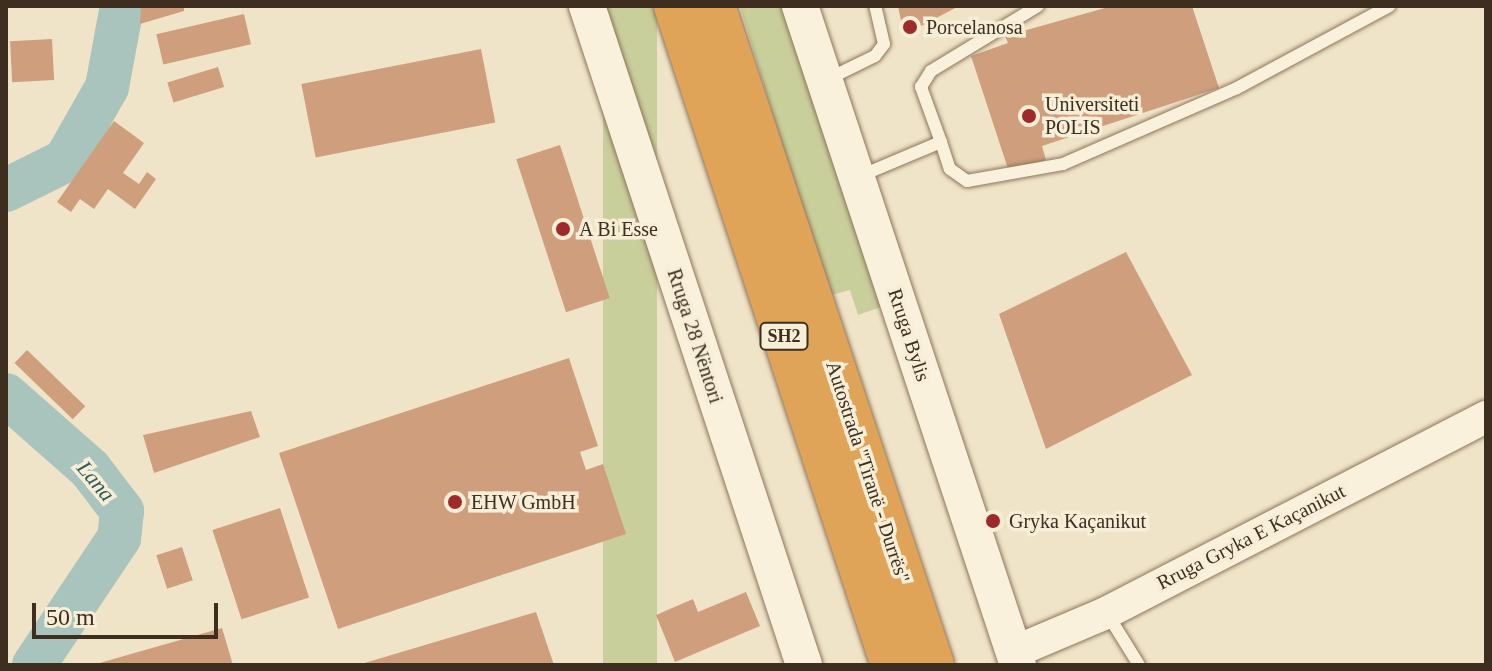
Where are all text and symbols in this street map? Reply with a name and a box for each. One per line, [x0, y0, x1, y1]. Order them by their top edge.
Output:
place label: Porcelanosa [926, 15, 1023, 39]
marker: Porcelanosa [901, 18, 919, 36]
place label: Universiteti POLIS [1045, 92, 1139, 139]
marker: Universiteti POLIS [1020, 107, 1038, 125]
place label: A Bi Esse [579, 217, 659, 241]
marker: A Bi Esse [554, 220, 572, 238]
street label: Rruga 28 Nëntori [662, 266, 728, 406]
street label: Rruga Bylis [883, 286, 935, 384]
road number: SH2 [758, 322, 810, 350]
street label: Autostrada "Tiranë - Durrës" [821, 358, 915, 586]
water label: Lana [71, 455, 121, 507]
street label: Rruga Gryka E Kaçanikut [1153, 479, 1349, 595]
place label: EHW GmbH [471, 490, 576, 514]
marker: EHW GmbH [446, 493, 464, 511]
place label: Gryka Kaçanikut [1009, 509, 1146, 533]
marker: Gryka Kaçanikut [984, 512, 1002, 530]
scale bar [36, 587, 222, 637]
text: 50 m [46, 604, 95, 630]

